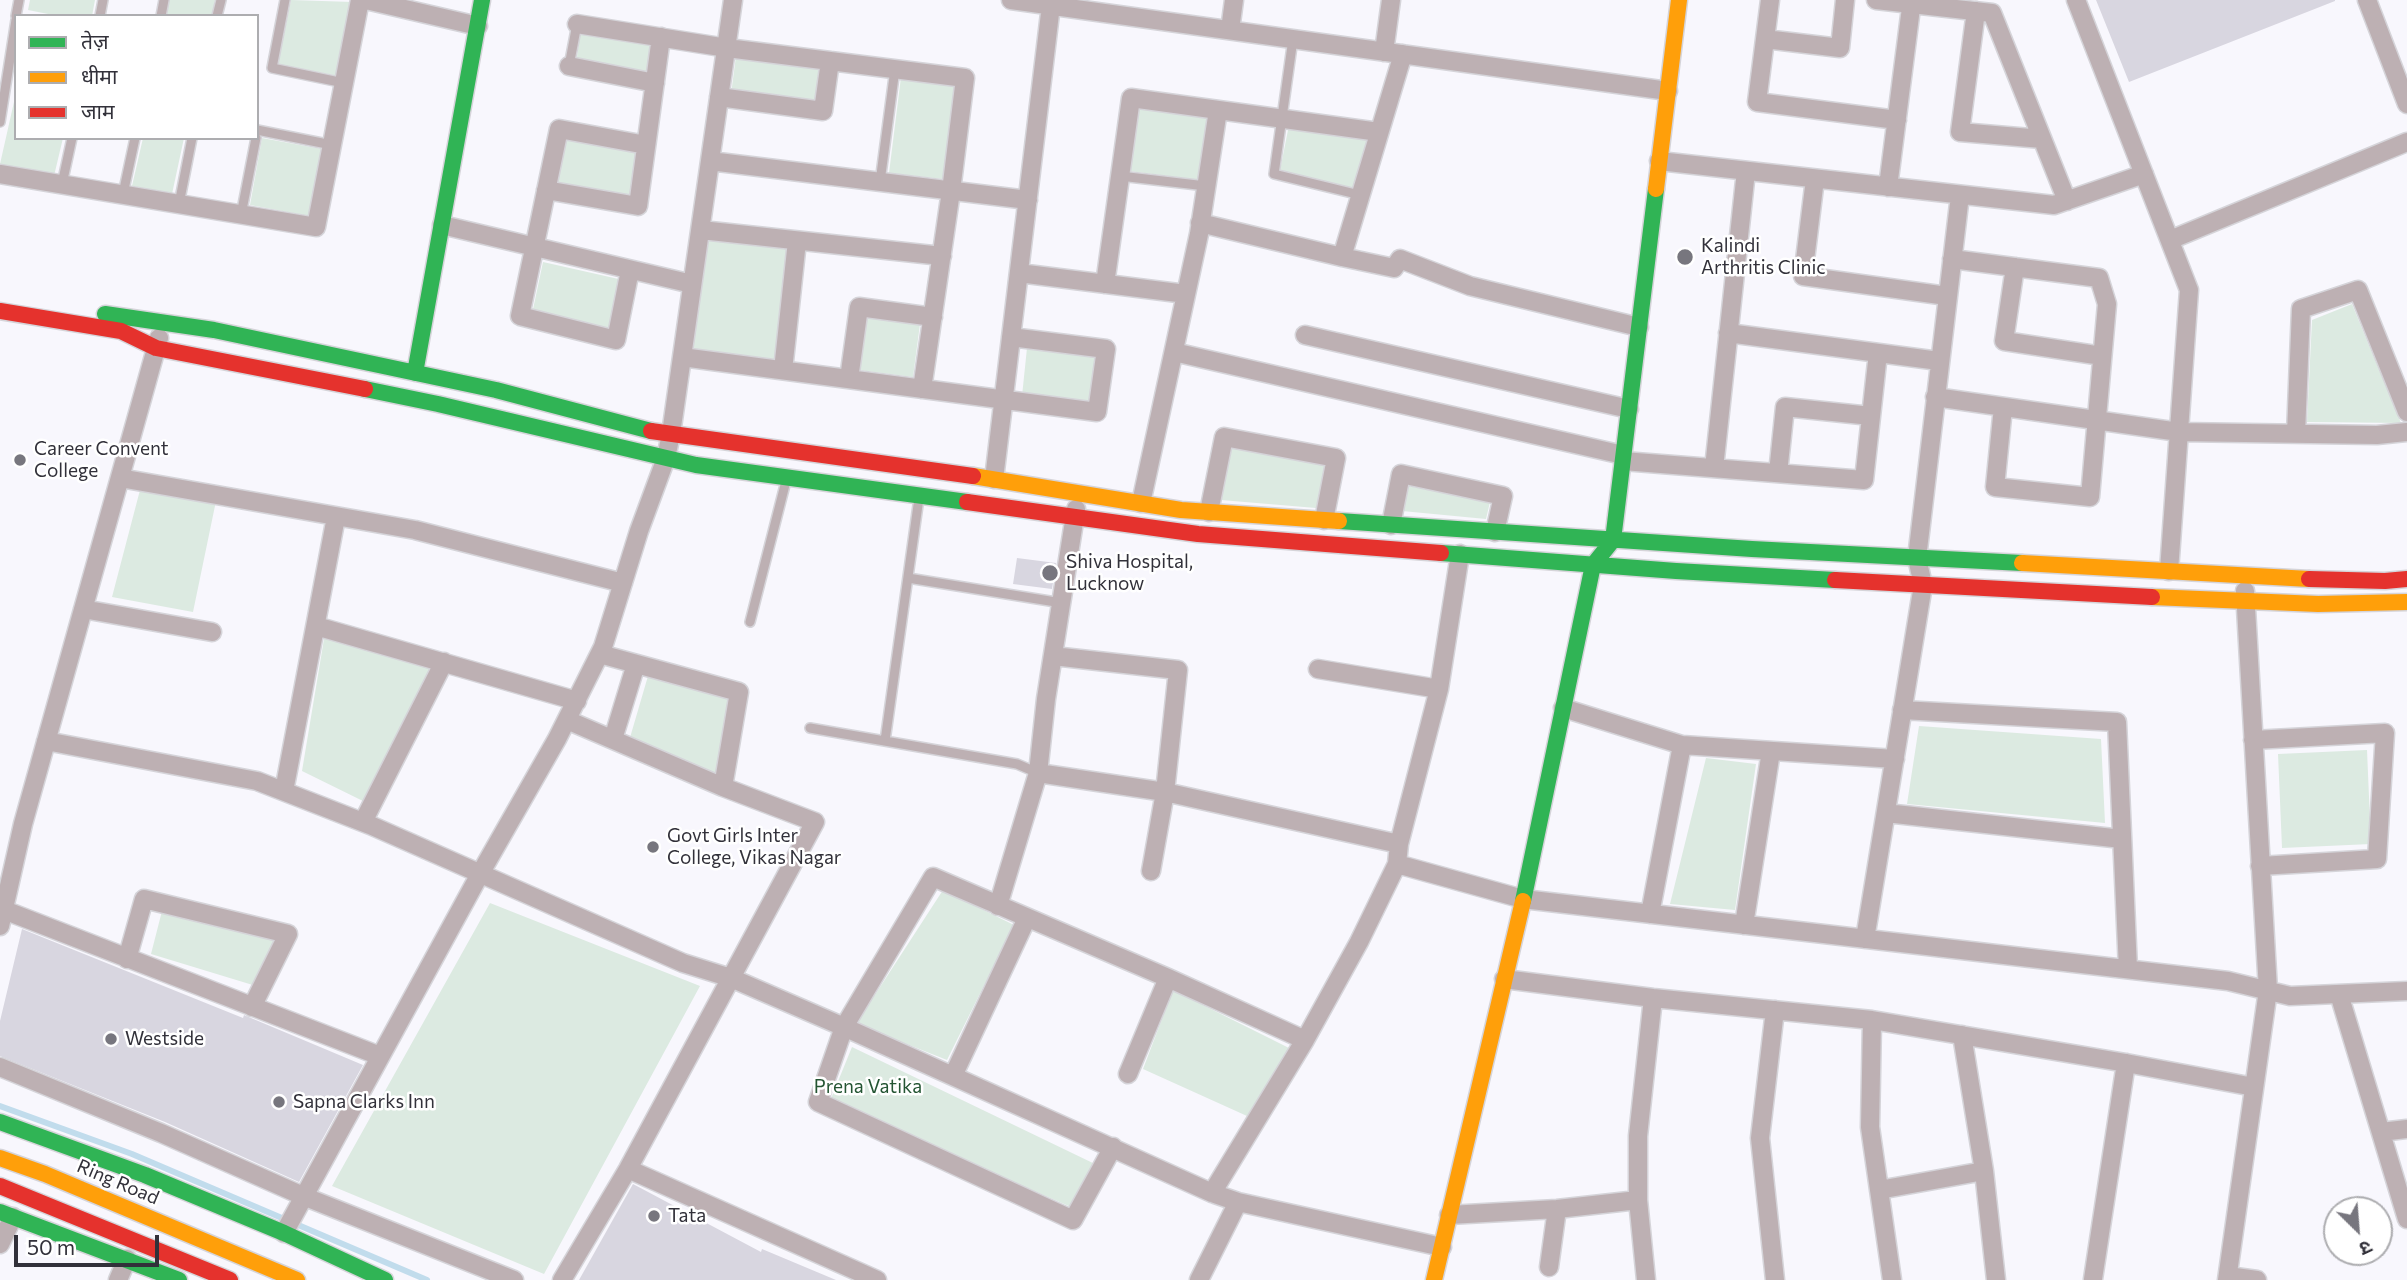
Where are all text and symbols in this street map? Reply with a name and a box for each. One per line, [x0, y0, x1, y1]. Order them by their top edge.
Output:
legend [14, 14, 259, 140]
text: तेज़ [81, 28, 109, 53]
text: धीमा [81, 63, 117, 88]
text: जाम [81, 98, 115, 123]
place label: Kalindi Arthritis Clinic [1701, 235, 1826, 279]
marker: Kalindi Arthritis Clinic [1675, 247, 1695, 267]
place label: Career Convent College [34, 438, 169, 482]
marker: Career Convent College [12, 452, 28, 468]
place label: Shiva Hospital, Lucknow [1066, 551, 1193, 595]
marker: Shiva Hospital, Lucknow [1040, 563, 1060, 583]
place label: Govt Girls Inter College, Vikas Nagar [667, 825, 841, 869]
marker: Govt Girls Inter College, Vikas Nagar [645, 839, 661, 855]
place label: Westside [125, 1028, 204, 1050]
marker: Westside [103, 1031, 119, 1047]
park label: Prena Vatika [814, 1076, 922, 1098]
place label: Sapna Clarks Inn [293, 1091, 435, 1113]
marker: Sapna Clarks Inn [271, 1094, 287, 1110]
street label: Ring Road [74, 1155, 162, 1209]
north arrow [2323, 1196, 2393, 1266]
place label: Tata [668, 1205, 706, 1227]
marker: Tata [646, 1208, 662, 1224]
scale bar [18, 1220, 163, 1264]
text: 50 m [27, 1234, 75, 1259]
text: उ [2356, 1236, 2376, 1261]

